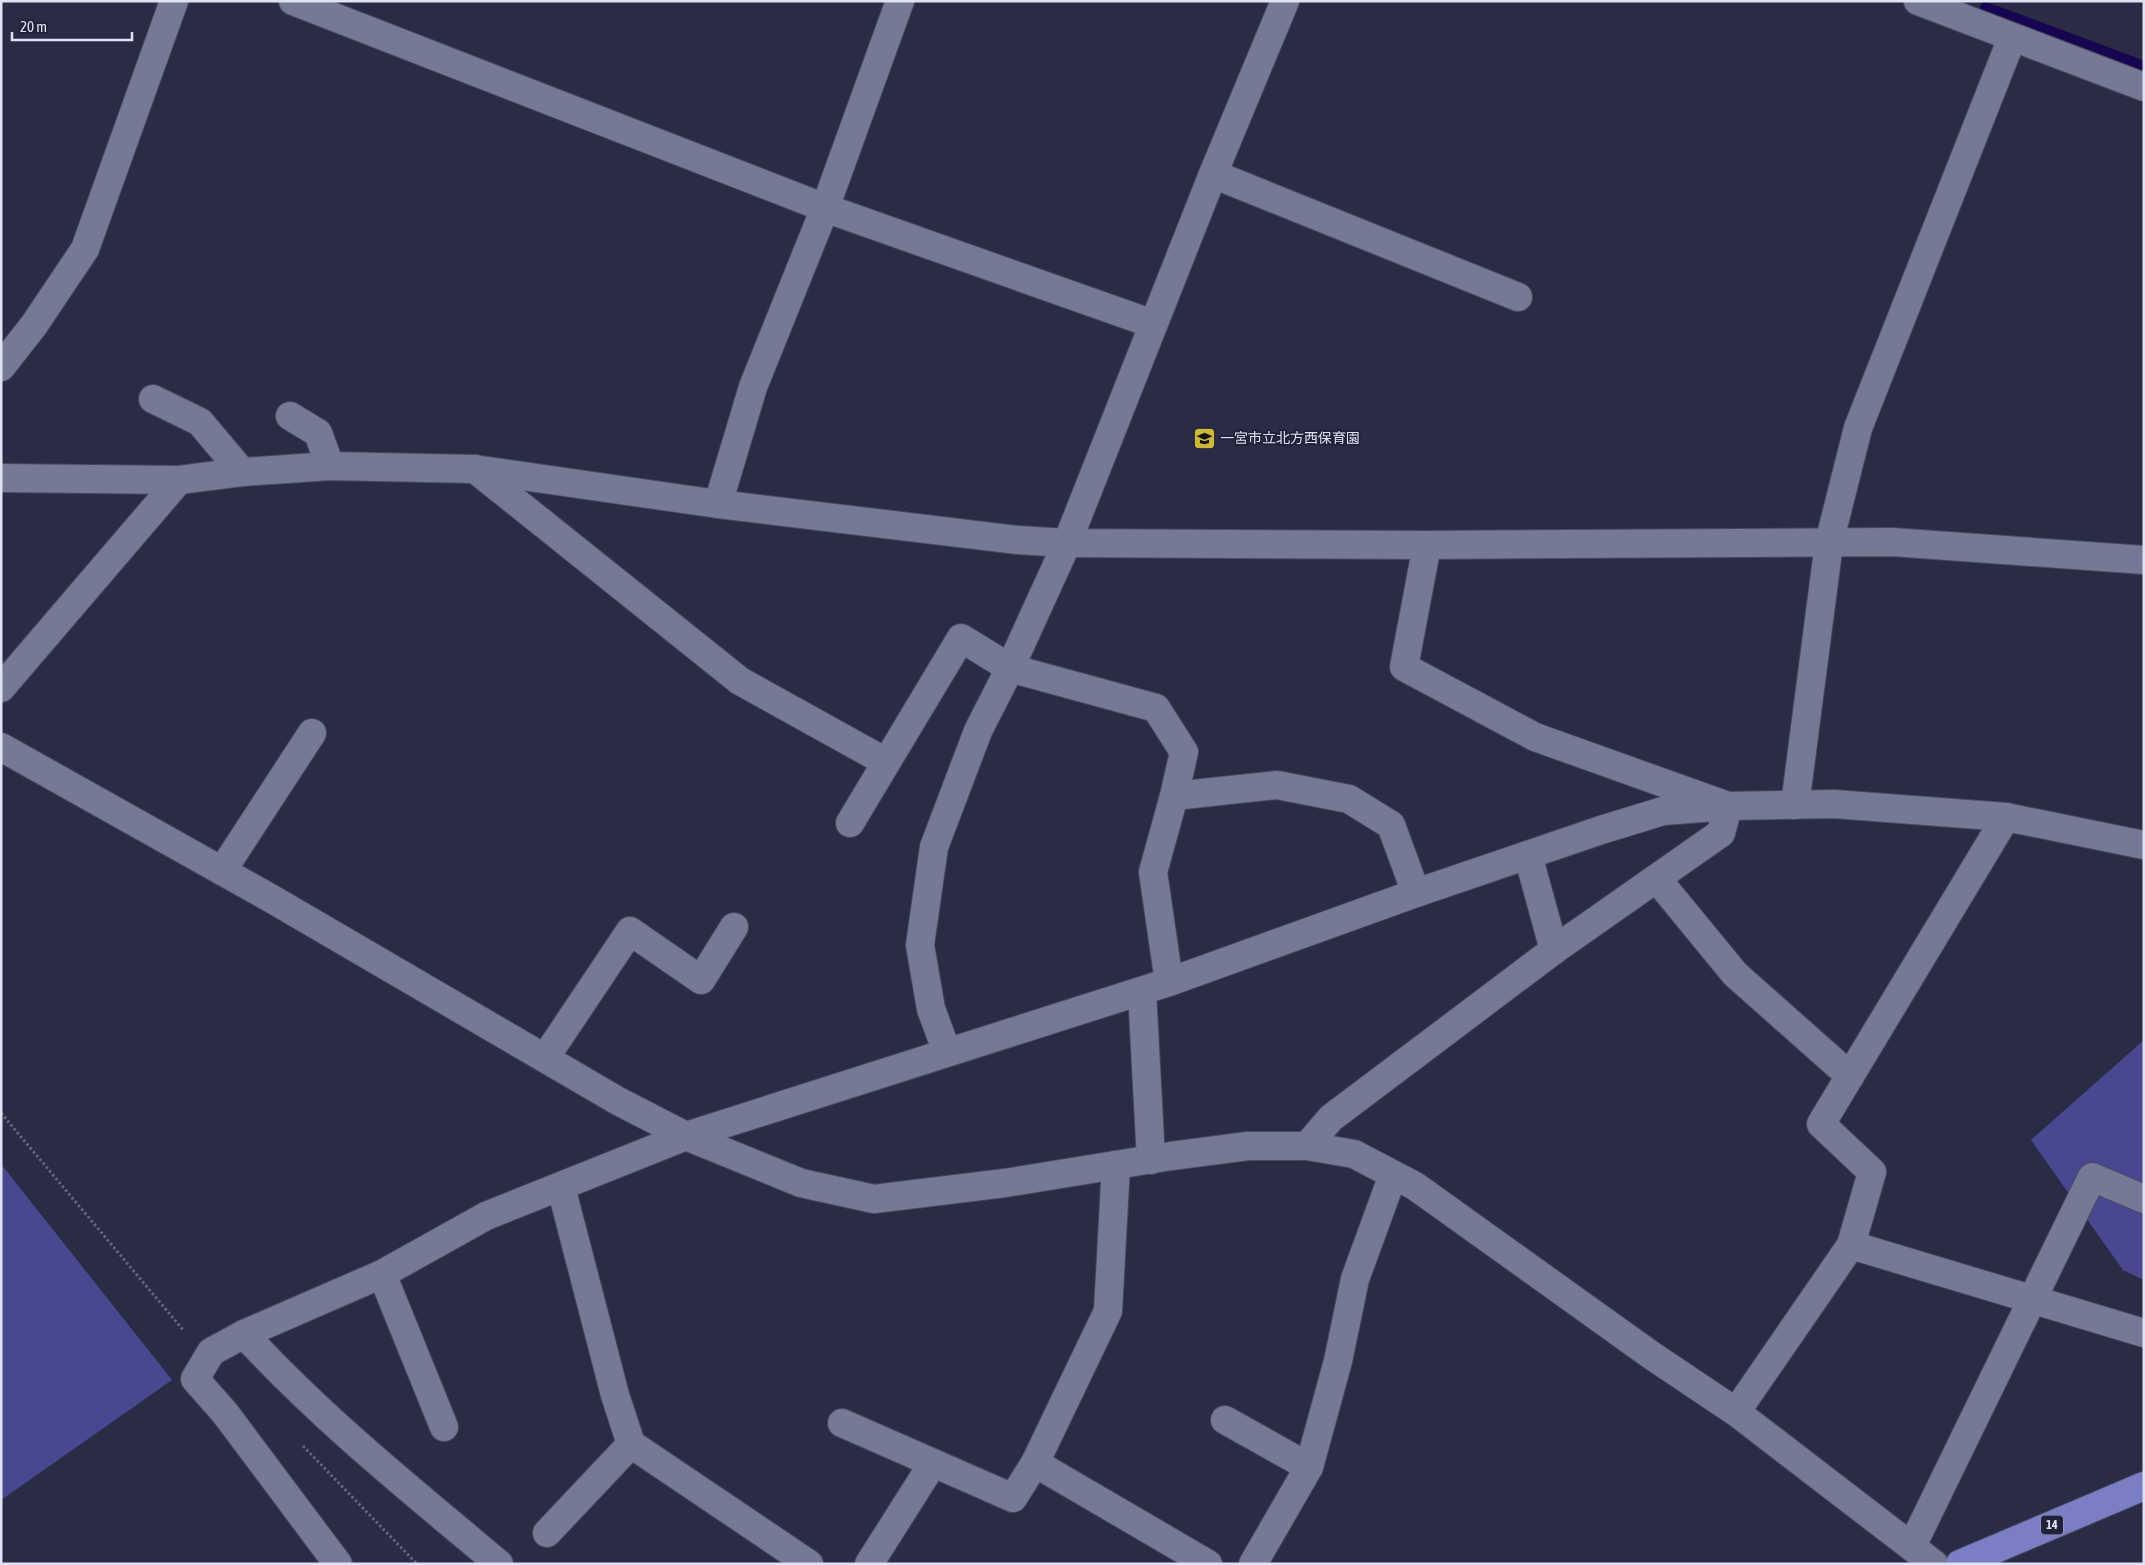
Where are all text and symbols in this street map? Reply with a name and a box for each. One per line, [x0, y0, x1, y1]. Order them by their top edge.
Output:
scale bar [12, 10, 132, 42]
text: 20 m [20, 18, 47, 35]
school or university icon: 一宮市立北方西保育園 [1192, 426, 1216, 450]
place label: 一宮市立北方西保育園 [1220, 430, 1360, 446]
road number: 14 [2041, 1516, 2063, 1534]

